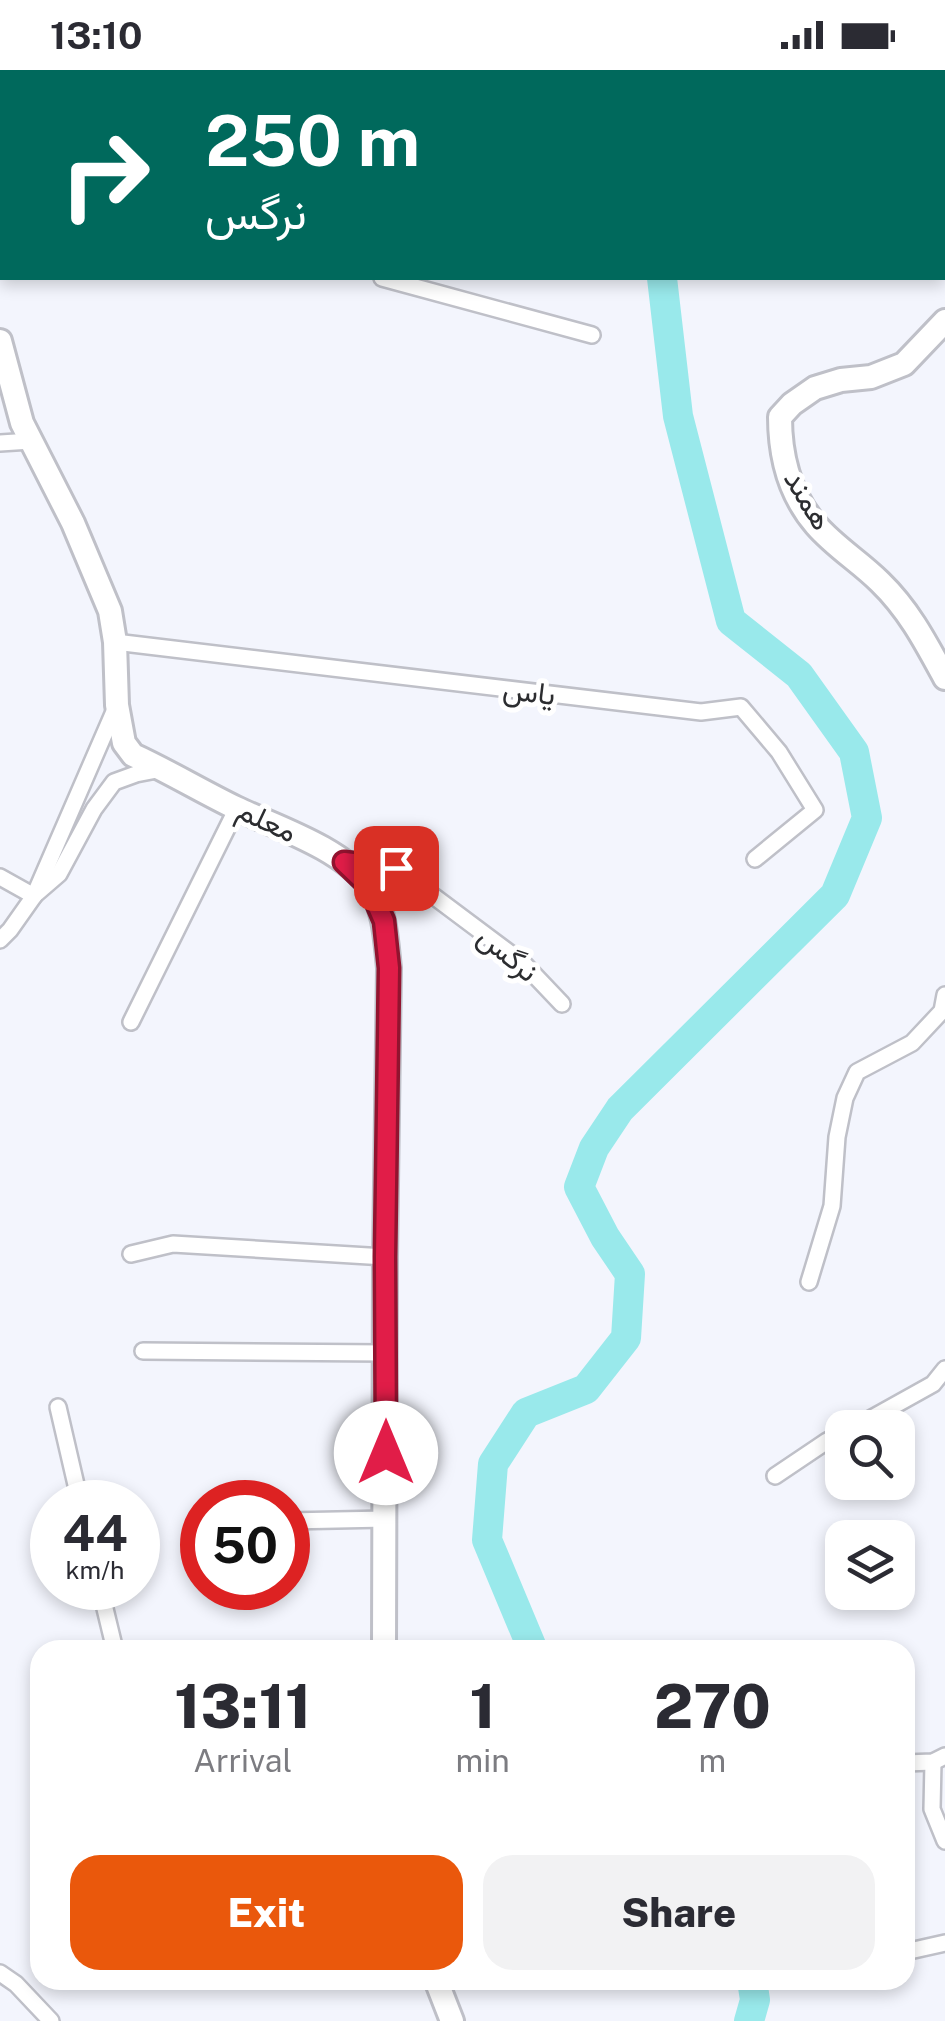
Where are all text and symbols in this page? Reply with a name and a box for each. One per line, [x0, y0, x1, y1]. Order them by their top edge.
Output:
text: 13:10 [50, 13, 143, 58]
text: 250 m [205, 99, 420, 182]
icon: right [40, 110, 170, 240]
text: نرگس [205, 186, 307, 239]
street label: همند [777, 463, 841, 536]
street label: یاس [501, 670, 557, 713]
street label: معلم [231, 791, 303, 851]
pin [354, 826, 439, 911]
icon: arrive [369, 841, 424, 896]
street label: نرگس [470, 918, 546, 990]
position arrow [334, 1401, 438, 1505]
map controls [825, 1410, 915, 1610]
button: search [825, 1410, 915, 1500]
speed limit sign: 50 [180, 1480, 310, 1610]
text: 44 [62, 1503, 128, 1562]
button: layers [825, 1520, 915, 1610]
text: km/h [66, 1555, 124, 1585]
text: 13:11 [174, 1671, 311, 1742]
text: 1 [470, 1671, 496, 1742]
text: 270 [654, 1671, 771, 1742]
text: Arrival [193, 1742, 292, 1779]
text: min [456, 1742, 510, 1779]
text: m [699, 1742, 726, 1779]
button: Exit [70, 1855, 463, 1970]
button: Share [483, 1855, 875, 1970]

